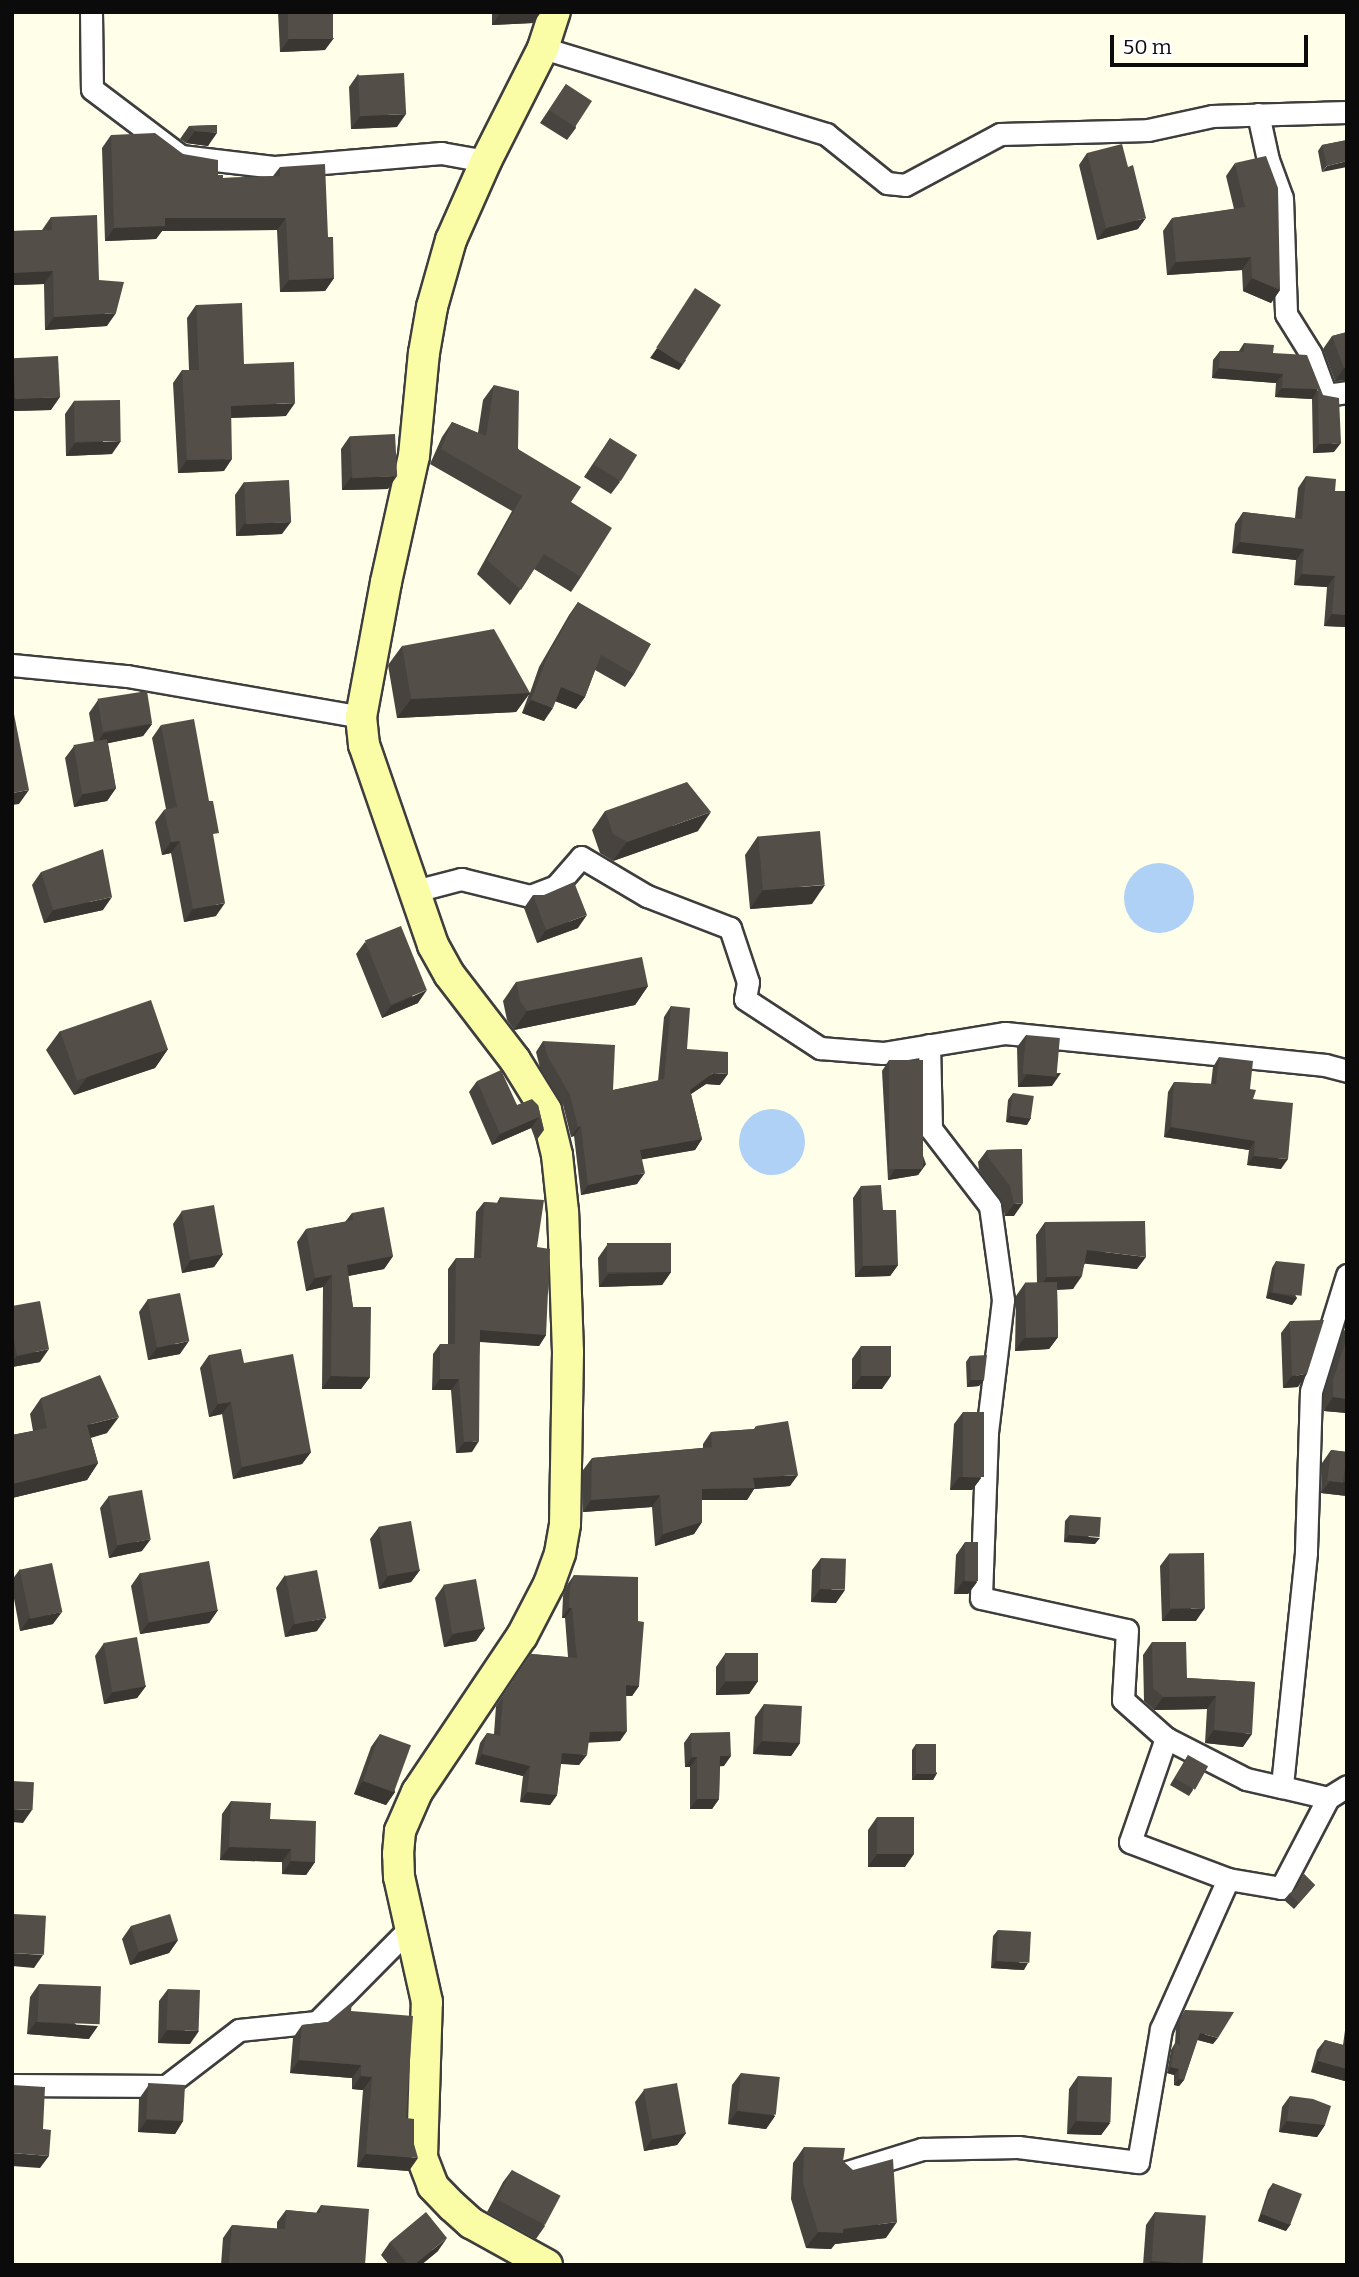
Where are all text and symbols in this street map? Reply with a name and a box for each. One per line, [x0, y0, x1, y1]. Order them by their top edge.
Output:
scale bar [1114, 21, 1312, 65]
text: 50 m [1123, 34, 1172, 60]

